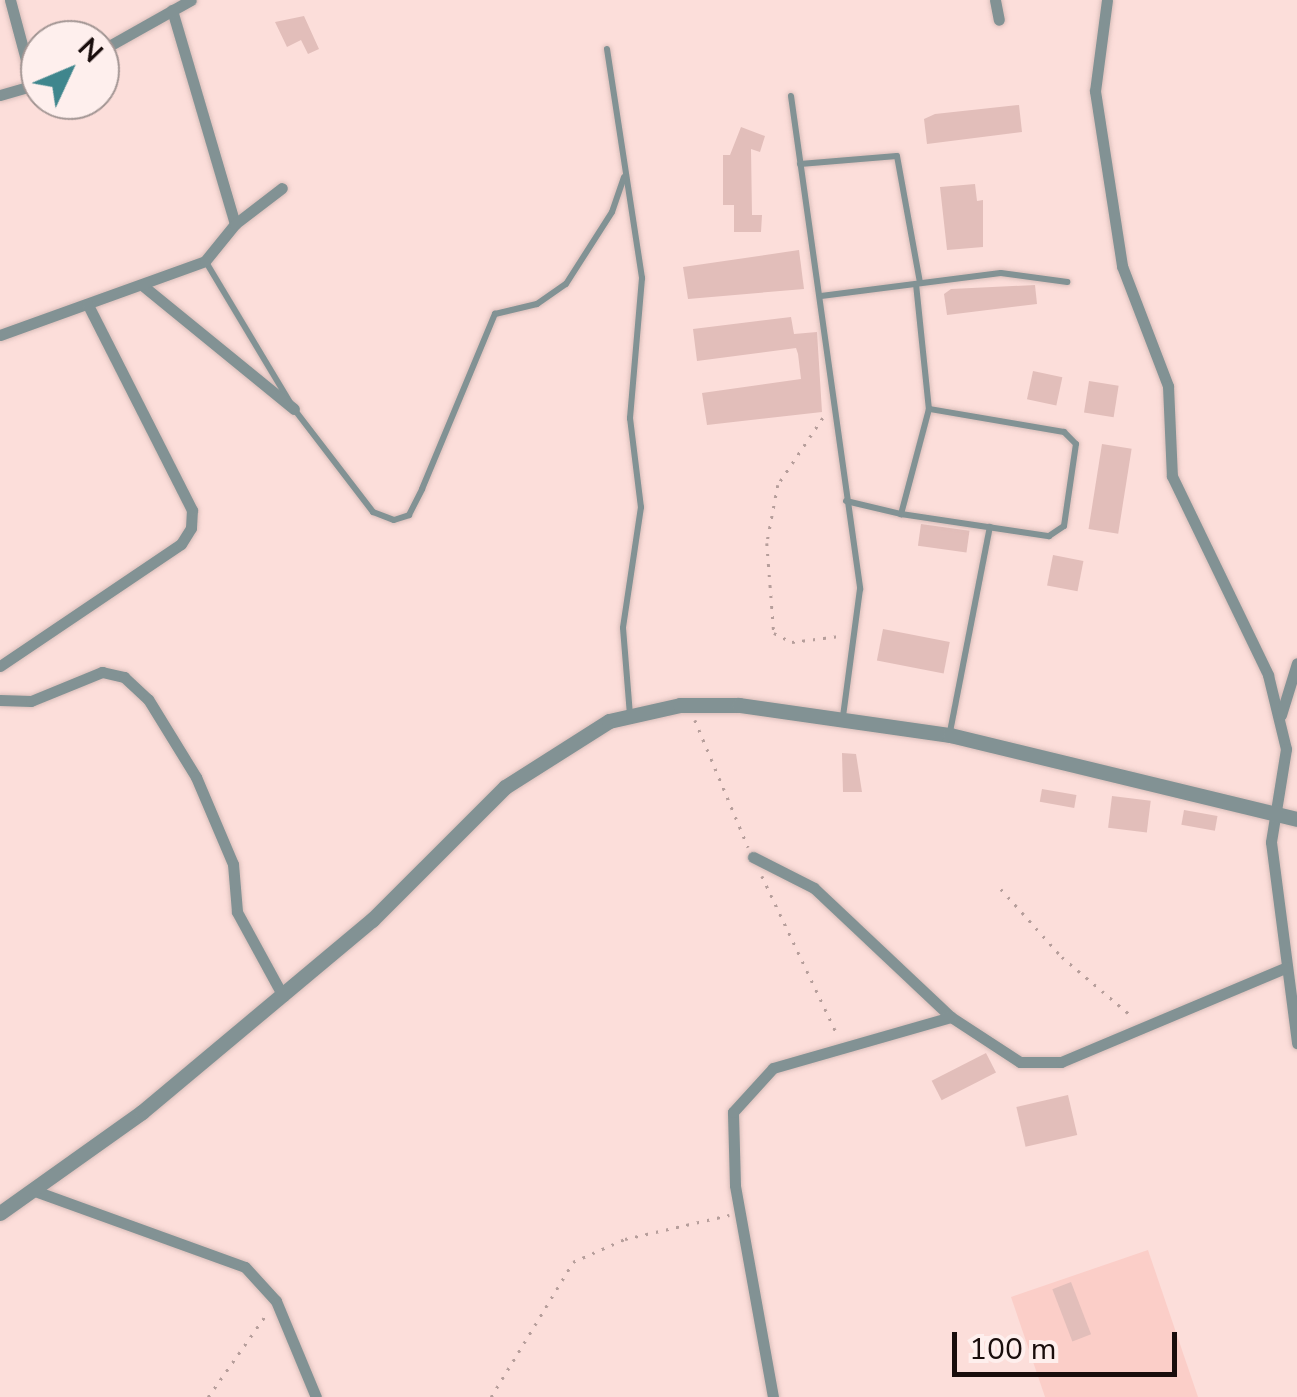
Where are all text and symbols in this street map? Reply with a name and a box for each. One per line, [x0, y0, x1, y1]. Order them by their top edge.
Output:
north arrow [20, 20, 120, 120]
text: N [69, 30, 111, 71]
scale bar [957, 1312, 1182, 1374]
text: 100 m [969, 1329, 1056, 1370]

